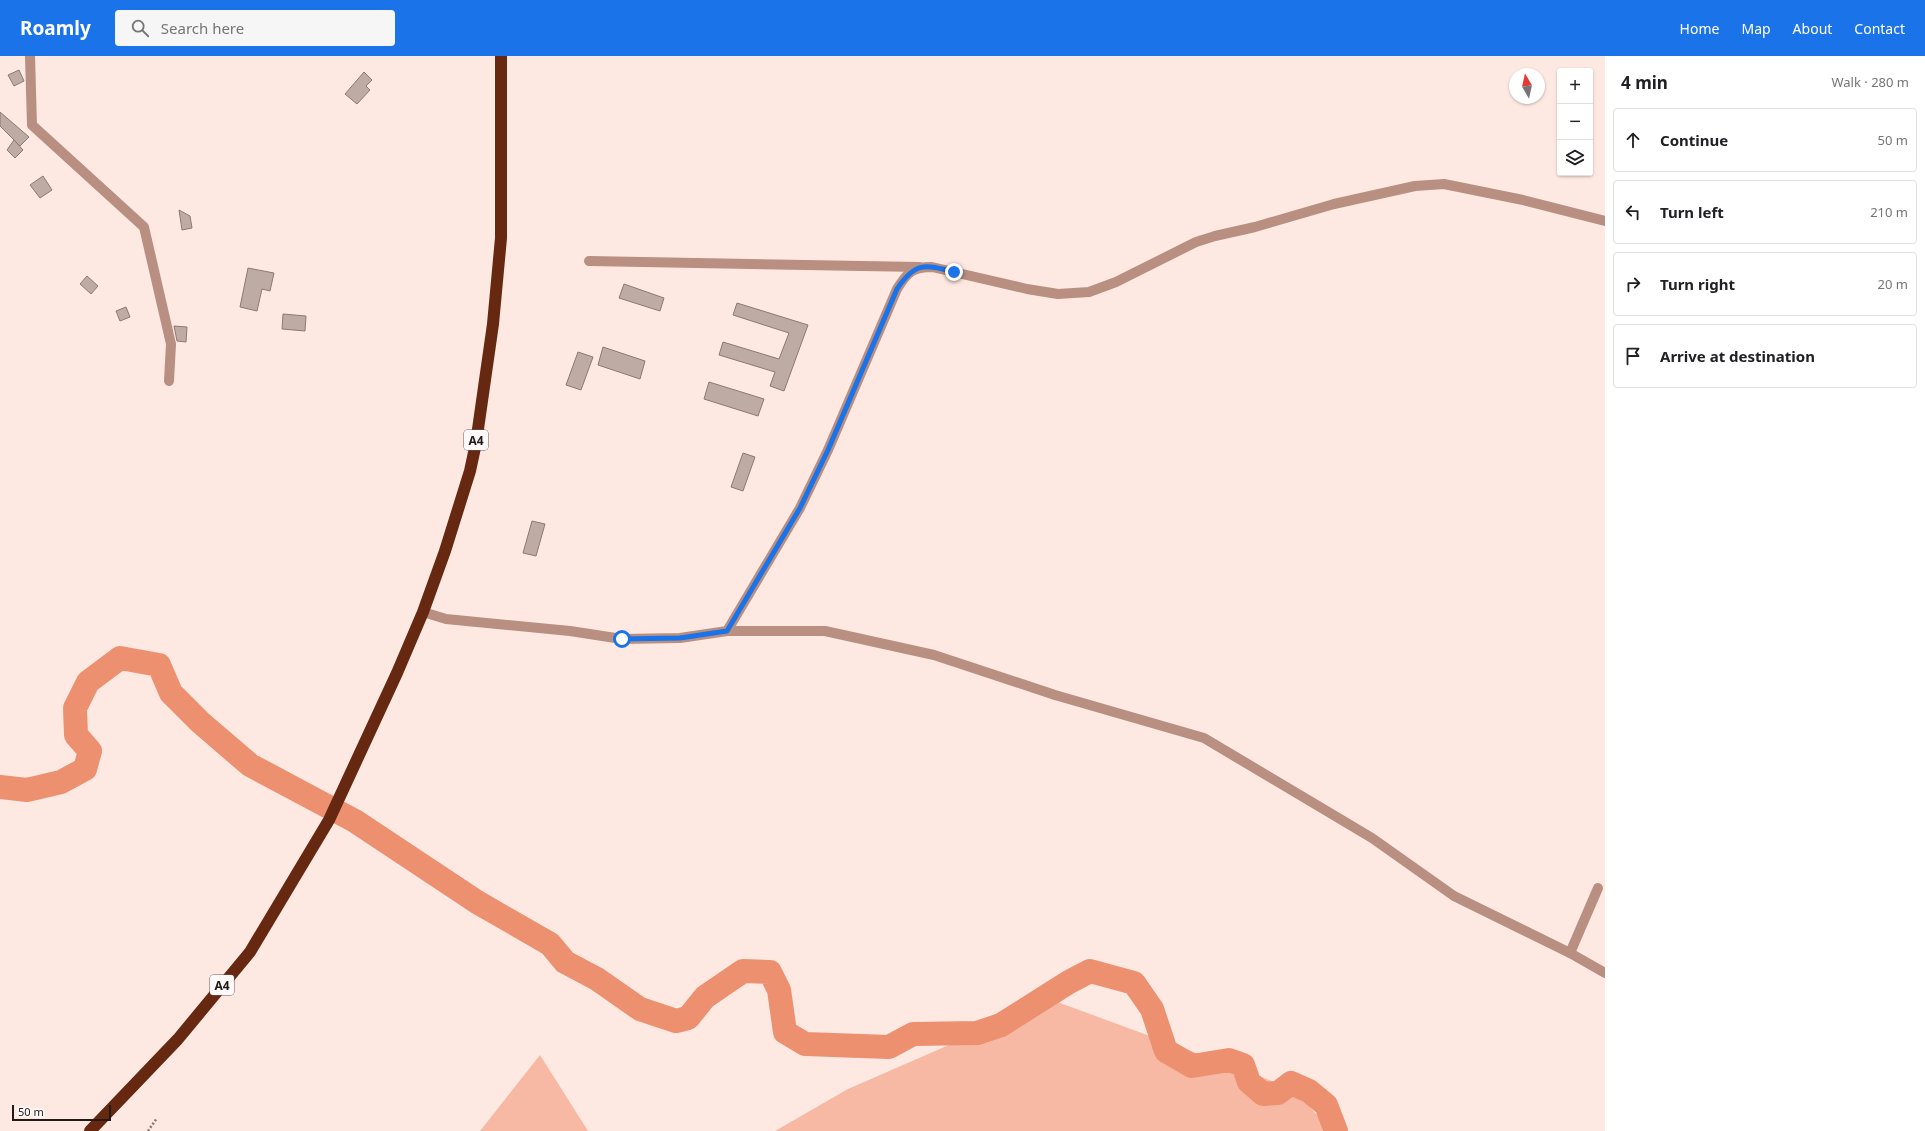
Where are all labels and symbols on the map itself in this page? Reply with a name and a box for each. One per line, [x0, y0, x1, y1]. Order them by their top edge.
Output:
north arrow [1509, 68, 1545, 104]
route end [945, 263, 963, 281]
road number: A4 [464, 430, 488, 450]
route start [613, 630, 631, 648]
road number: A4 [210, 975, 234, 995]
scale bar [12, 1103, 111, 1122]

